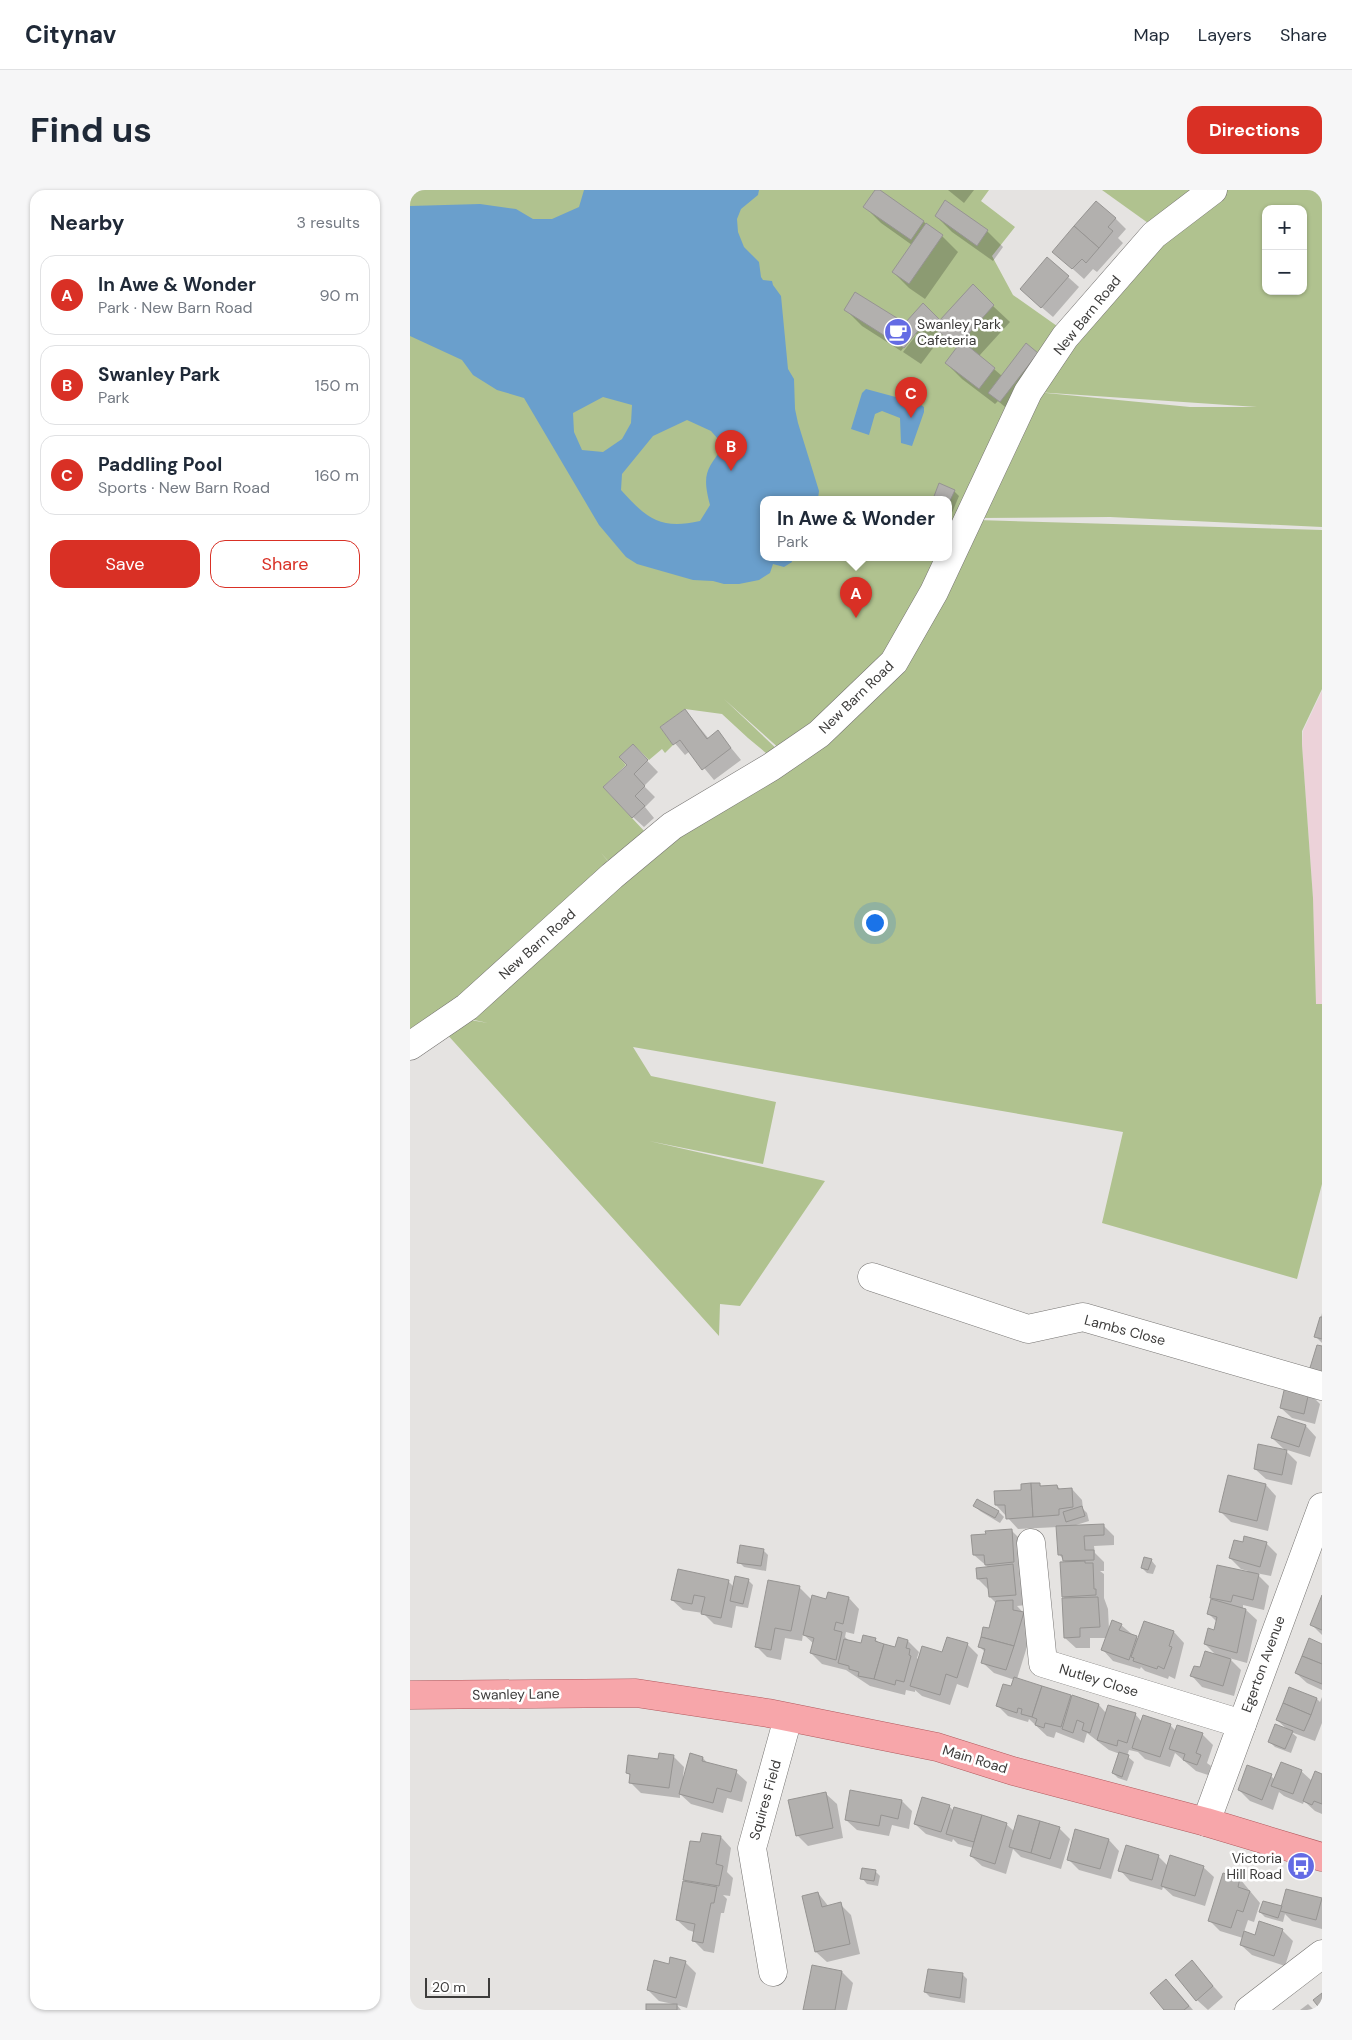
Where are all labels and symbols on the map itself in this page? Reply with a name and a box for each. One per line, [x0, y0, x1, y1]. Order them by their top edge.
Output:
street label: New Barn Road [1049, 272, 1125, 358]
place label: Swanley Park Cafeteria [917, 315, 1001, 349]
cafe icon: Swanley Park Cafeteria [883, 317, 913, 347]
pin: C [895, 377, 927, 418]
pin: B [715, 430, 747, 471]
pin: A [840, 577, 872, 618]
street label: New Barn Road [815, 657, 897, 737]
street label: New Barn Road [495, 905, 579, 983]
your location [862, 910, 888, 936]
street label: Lambs Close [1082, 1311, 1168, 1350]
street label: Egerton Avenue [1237, 1613, 1289, 1715]
street label: Nutley Close [1057, 1659, 1141, 1701]
street label: Swanley Lane [472, 1684, 560, 1704]
street label: Main Road [940, 1741, 1010, 1777]
street label: Squires Field [745, 1758, 785, 1842]
place label: Victoria Hill Road [1227, 1849, 1282, 1883]
bus stop icon: Victoria Hill Road [1286, 1851, 1316, 1881]
scale bar [425, 1975, 490, 1998]

